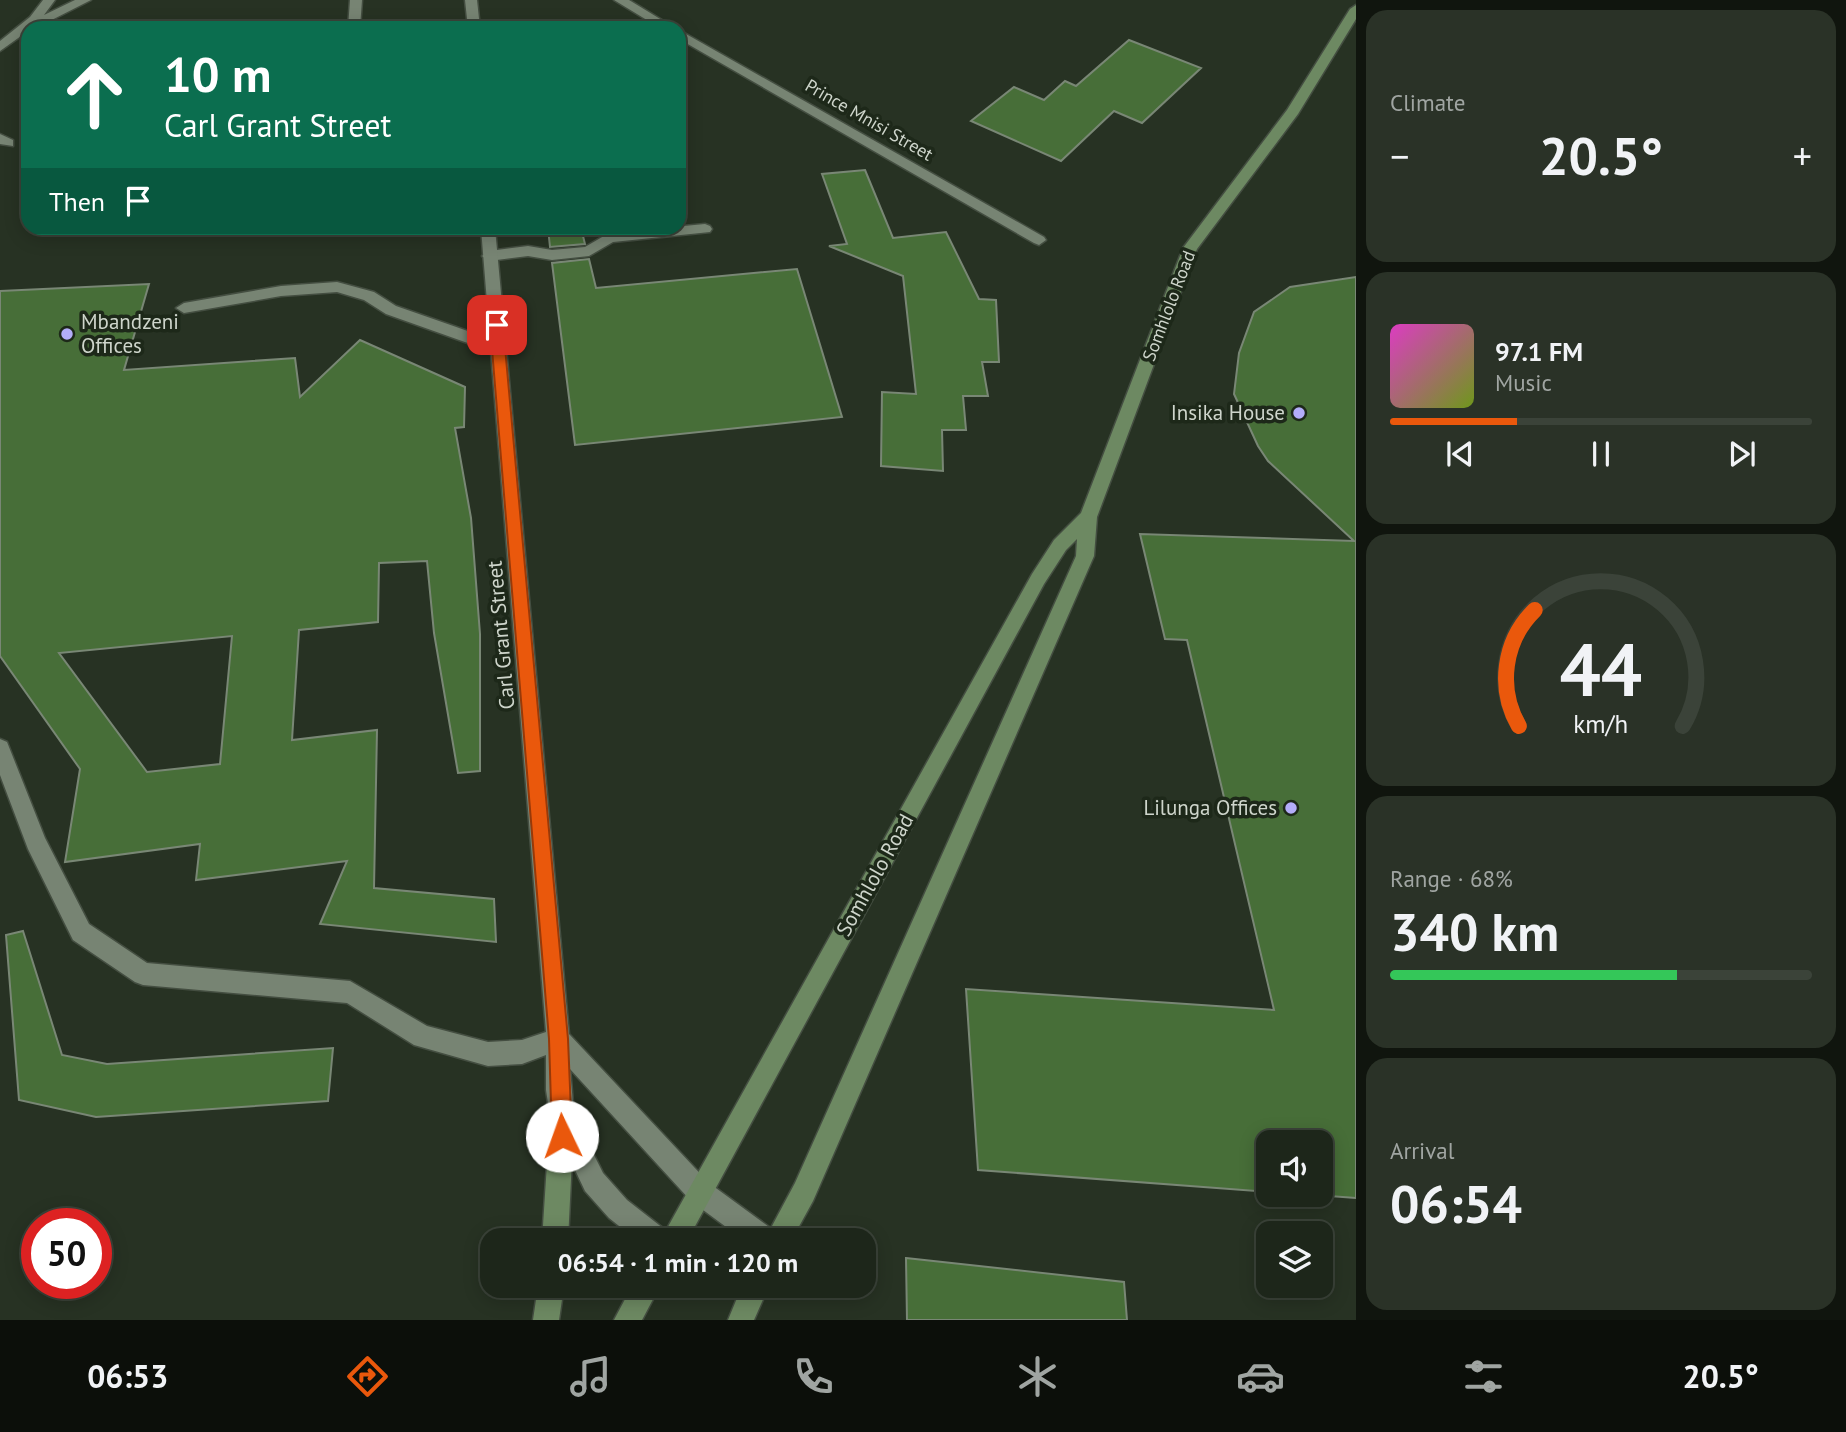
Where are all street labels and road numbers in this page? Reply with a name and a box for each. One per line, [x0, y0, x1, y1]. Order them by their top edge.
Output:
street label: Prince Mnisi Street [801, 74, 937, 166]
street label: Somhlolo Road [1137, 247, 1200, 364]
street label: Carl Grant Street [481, 560, 520, 711]
street label: Somhlolo Road [830, 809, 919, 941]

